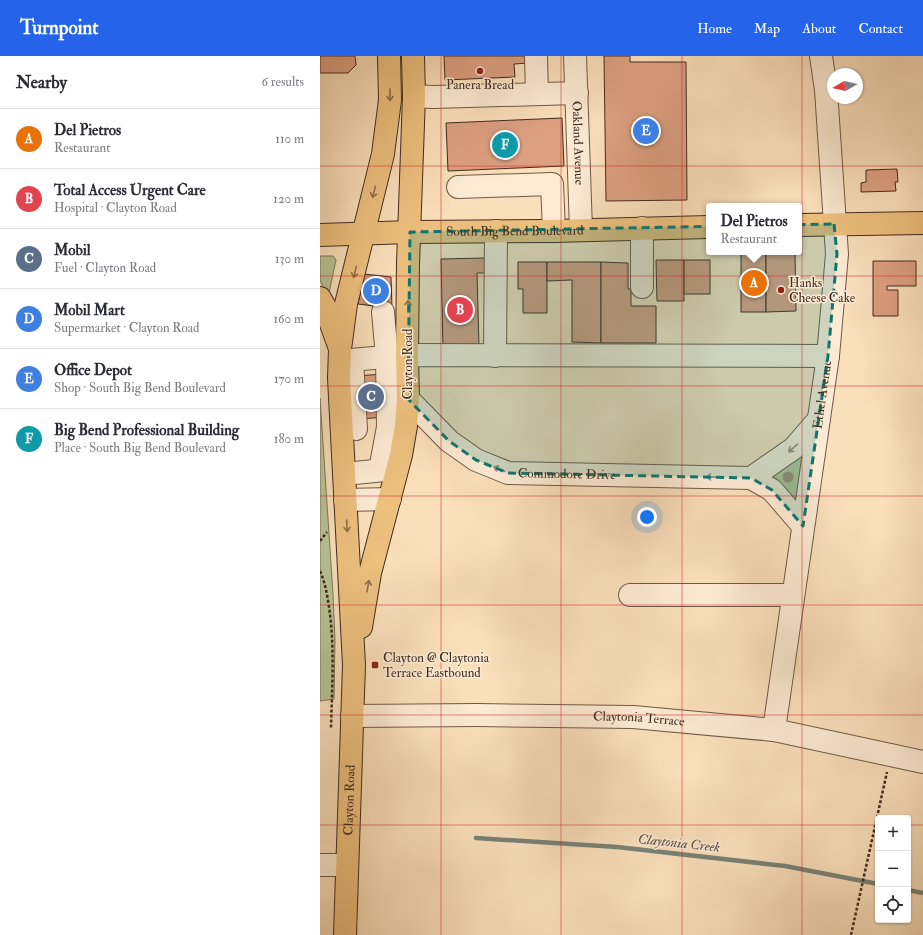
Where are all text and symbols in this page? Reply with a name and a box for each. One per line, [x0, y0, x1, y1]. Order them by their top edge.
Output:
text: Turnpoint [20, 16, 98, 40]
text: Home [697, 20, 732, 37]
text: Map [754, 20, 780, 37]
text: About [802, 20, 836, 37]
text: Contact [858, 20, 903, 37]
marker: Panera Bread [475, 66, 485, 76]
north arrow [827, 68, 863, 104]
text: Nearby [16, 72, 67, 93]
text: 6 results [261, 74, 304, 90]
place label: Panera Bread [446, 77, 515, 93]
one-way arrow [386, 88, 394, 101]
street label: Oakland Avenue [569, 101, 587, 186]
pin: E [633, 116, 659, 146]
text: Del Pietros [54, 121, 121, 140]
pin: F [492, 130, 518, 160]
text: A [25, 131, 33, 147]
text: 110 m [275, 131, 304, 147]
text: Restaurant [54, 140, 110, 156]
text: Total Access Urgent Care [54, 181, 206, 200]
one-way arrow [370, 185, 377, 198]
text: B [25, 191, 33, 207]
text: 120 m [273, 191, 304, 207]
text: Hospital · Clayton Road [54, 200, 177, 216]
popup [706, 203, 802, 255]
text: Del Pietros [720, 212, 788, 231]
street label: South Big Bend Boulevard [446, 222, 584, 240]
text: Restaurant [720, 231, 777, 247]
text: Mobil [54, 241, 91, 260]
text: C [24, 251, 34, 267]
text: 130 m [275, 251, 304, 267]
text: Fuel · Clayton Road [54, 260, 156, 276]
one-way arrow [350, 265, 358, 278]
pin: A [741, 268, 767, 298]
place label: Hanks Cheese Cake [789, 275, 856, 306]
pin: D [363, 276, 389, 306]
marker: Hanks Cheese Cake [776, 285, 786, 295]
pin: B [447, 295, 473, 325]
one-way arrow [404, 300, 412, 313]
text: Mobil Mart [54, 301, 125, 320]
text: D [24, 311, 34, 327]
text: 160 m [273, 311, 304, 327]
text: Supermarket · Clayton Road [54, 320, 200, 336]
street label: Clayton Road [400, 328, 417, 399]
street label: Ethel Avenue [810, 358, 835, 430]
text: Office Depot [54, 361, 132, 380]
text: E [24, 371, 34, 387]
text: 170 m [274, 371, 304, 387]
text: Shop · South Big Bend Boulevard [54, 380, 226, 396]
pin: C [358, 382, 384, 412]
text: Big Bend Professional Building [54, 421, 239, 440]
text: F [25, 431, 33, 447]
text: 180 m [274, 431, 304, 447]
text: Place · South Big Bend Boulevard [54, 440, 226, 456]
one-way arrow [788, 444, 798, 453]
one-way arrow [493, 465, 505, 472]
street label: Commodore Drive [518, 465, 616, 483]
one-way arrow [706, 473, 719, 481]
your location [637, 507, 657, 527]
one-way arrow [343, 519, 350, 532]
one-way arrow [364, 579, 372, 592]
place label: Clayton @ Claytonia Terrace Eastbound [383, 650, 490, 681]
marker: Clayton @ Claytonia Terrace Eastbound [370, 660, 380, 670]
street label: Claytonia Terrace [593, 708, 686, 730]
street label: Clayton Road [340, 764, 359, 836]
map controls [875, 815, 911, 923]
button: + [875, 815, 911, 851]
water label: Claytonia Creek [637, 830, 721, 856]
button: − [875, 851, 911, 887]
button: locate [875, 887, 911, 923]

